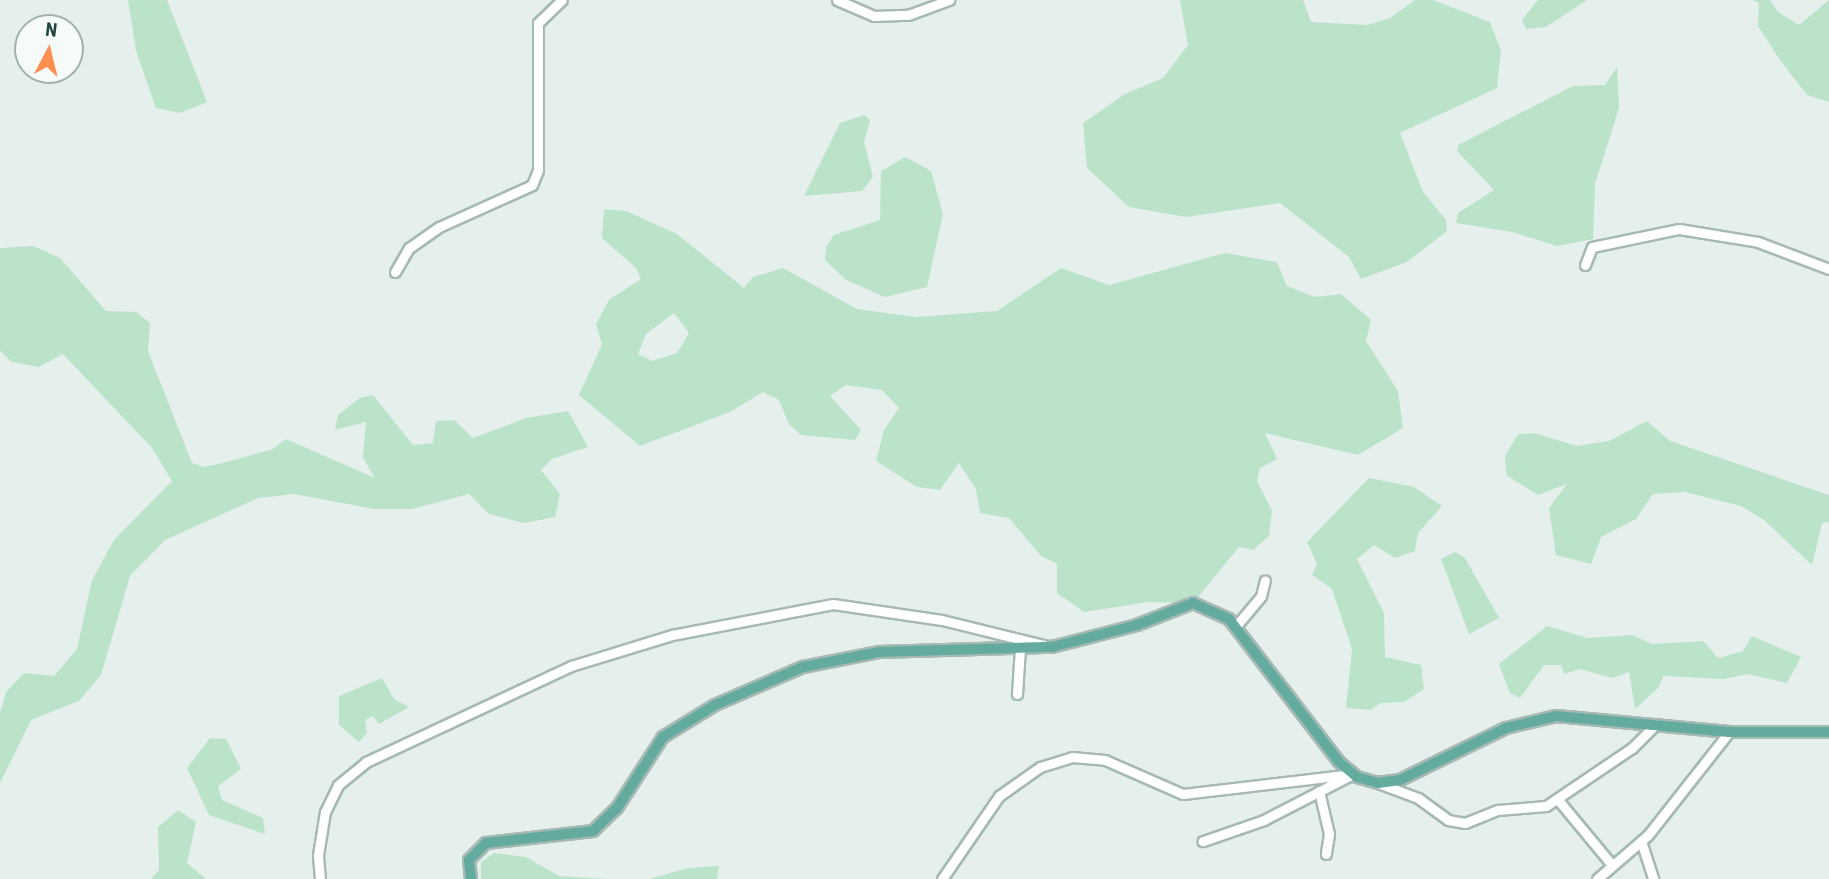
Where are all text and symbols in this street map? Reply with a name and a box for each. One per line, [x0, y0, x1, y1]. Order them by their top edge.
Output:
north arrow [14, 14, 84, 84]
text: N [44, 18, 59, 42]

